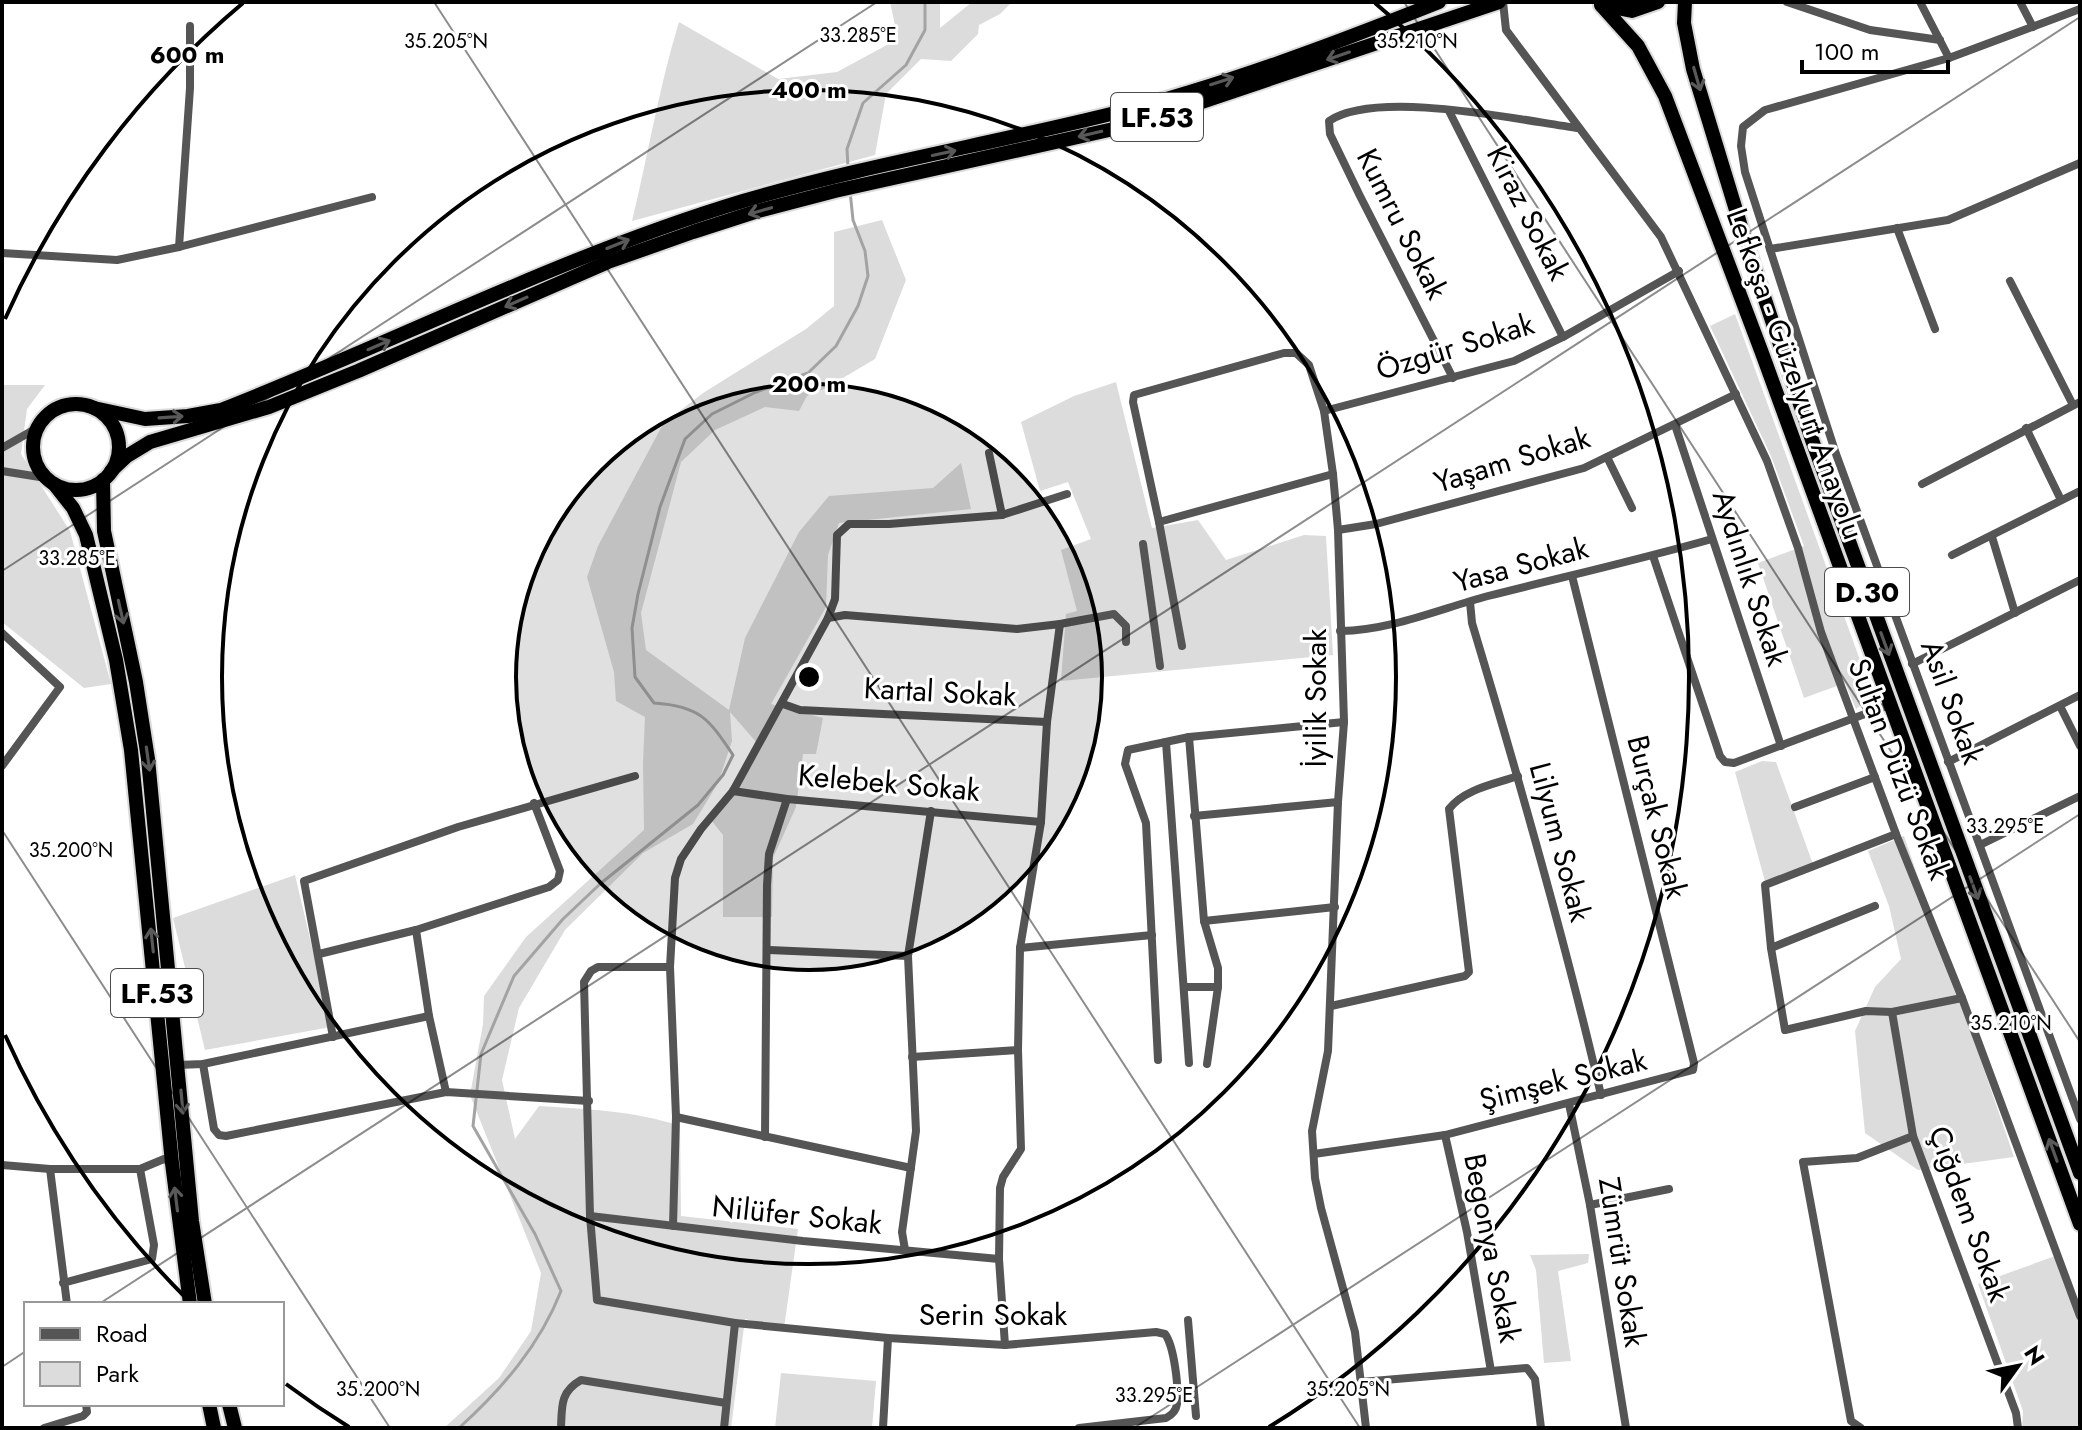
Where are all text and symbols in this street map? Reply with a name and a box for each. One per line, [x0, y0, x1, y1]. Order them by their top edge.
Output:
text: 33.285°E [819, 21, 897, 50]
scale bar [1802, 24, 1948, 74]
text: 35.205°N [404, 27, 488, 56]
text: 35.210°N [1376, 27, 1458, 56]
text: 100 m [1814, 34, 1880, 69]
text: 600 m [150, 37, 224, 72]
one-way arrow [1326, 50, 1350, 64]
one-way arrow [1690, 65, 1705, 91]
text: 400 m [771, 72, 847, 107]
one-way arrow [1210, 73, 1235, 88]
road number: LF.53 [1111, 93, 1203, 141]
one-way arrow [1078, 127, 1103, 142]
street label: Kiraz Sokak [1476, 138, 1581, 288]
street label: Kumru Sokak [1346, 141, 1459, 307]
one-way arrow [930, 145, 956, 160]
street label: Lefkoşa - Güzelyurt Anayolu [1716, 202, 1875, 545]
one-way arrow [747, 204, 773, 219]
one-way arrow [605, 235, 630, 250]
one-way arrow [505, 295, 529, 310]
street label: Özgür Sokak [1371, 302, 1540, 391]
one-way arrow [366, 337, 391, 352]
text: 200 m [772, 366, 846, 401]
one-way arrow [157, 409, 184, 424]
street label: Yaşam Sokak [1429, 415, 1596, 504]
street label: Aydınlık Sokak [1702, 484, 1799, 672]
street label: Yasa Sokak [1449, 526, 1594, 603]
text: 33.285°E [38, 544, 116, 573]
road number: D.30 [1825, 568, 1909, 616]
one-way arrow [114, 599, 129, 624]
street label: İyilik Sokak [1294, 628, 1337, 767]
one-way arrow [1879, 631, 1894, 656]
street label: Asil Sokak [1910, 634, 1995, 771]
street label: Sultan Düzü Sokak [1837, 652, 1962, 886]
centre of rings [795, 663, 823, 691]
street label: Kartal Sokak [863, 666, 1018, 717]
street label: Burçak Sokak [1616, 731, 1699, 904]
one-way arrow [141, 746, 156, 771]
street label: Kelebek Sokak [796, 753, 982, 812]
street label: Lilyum Sokak [1519, 757, 1603, 927]
text: 33.295°E [1966, 812, 2044, 841]
text: 35.200°N [29, 836, 113, 865]
one-way arrow [1968, 875, 1983, 900]
one-way arrow [144, 927, 159, 954]
road number: LF.53 [111, 969, 203, 1017]
text: 35.210°N [1970, 1009, 2052, 1038]
street label: Şimşek Sokak [1475, 1038, 1652, 1121]
one-way arrow [175, 1088, 190, 1115]
street label: Çığdem Sokak [1918, 1120, 2021, 1308]
one-way arrow [2045, 1139, 2059, 1163]
street label: Begonya Sokak [1453, 1150, 1532, 1347]
street label: Zümrüt Sokak [1588, 1174, 1657, 1351]
street label: Nilüfer Sokak [710, 1184, 885, 1245]
one-way arrow [169, 1186, 184, 1213]
street label: Serin Sokak [919, 1293, 1068, 1336]
legend [24, 1302, 284, 1406]
text: Road [96, 1316, 148, 1351]
north arrow [1978, 1326, 2058, 1406]
text: N [2017, 1339, 2053, 1371]
text: Park [96, 1356, 139, 1391]
text: 35.200°N [336, 1375, 420, 1404]
text: 35.205°N [1306, 1375, 1390, 1404]
text: 33.295°E [1115, 1381, 1193, 1410]

